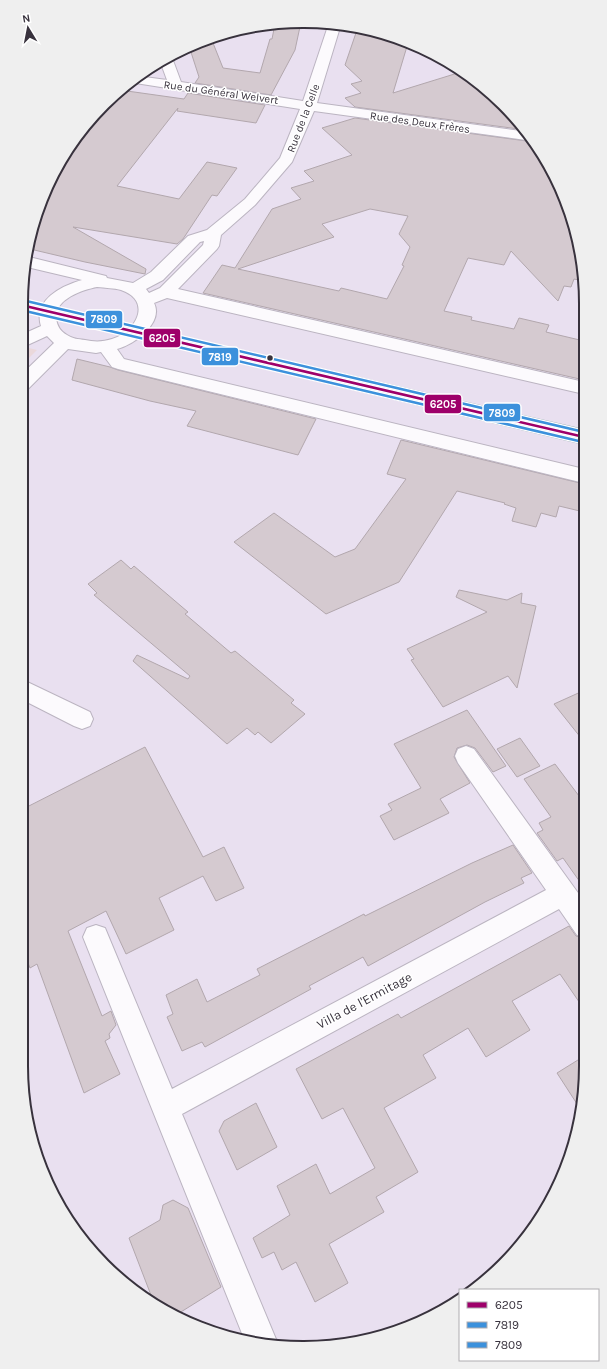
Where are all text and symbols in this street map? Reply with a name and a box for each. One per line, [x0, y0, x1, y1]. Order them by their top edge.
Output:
north arrow [8, 8, 48, 48]
text: N [21, 12, 31, 26]
street label: Rue du Général Welvert [163, 78, 279, 107]
street label: Rue de la Celle [284, 82, 323, 154]
street label: Rue des Deux Frères [369, 109, 471, 136]
line badge: 7809 [85, 310, 123, 329]
text: 7809 [91, 313, 117, 326]
line badge: 6205 [143, 328, 181, 348]
text: 6205 [149, 332, 175, 345]
line badge: 7819 [201, 347, 239, 366]
text: 7819 [208, 351, 232, 364]
unlabelled marker [265, 353, 275, 363]
line badge: 6205 [424, 394, 462, 414]
text: 6205 [430, 398, 456, 411]
line badge: 7809 [483, 403, 521, 422]
text: 7809 [489, 407, 515, 420]
street label: Villa de l'Ermitage [314, 969, 415, 1032]
legend [459, 1289, 599, 1361]
text: 6205 [495, 1298, 523, 1312]
text: 7819 [495, 1318, 519, 1332]
text: 7809 [495, 1338, 522, 1352]

